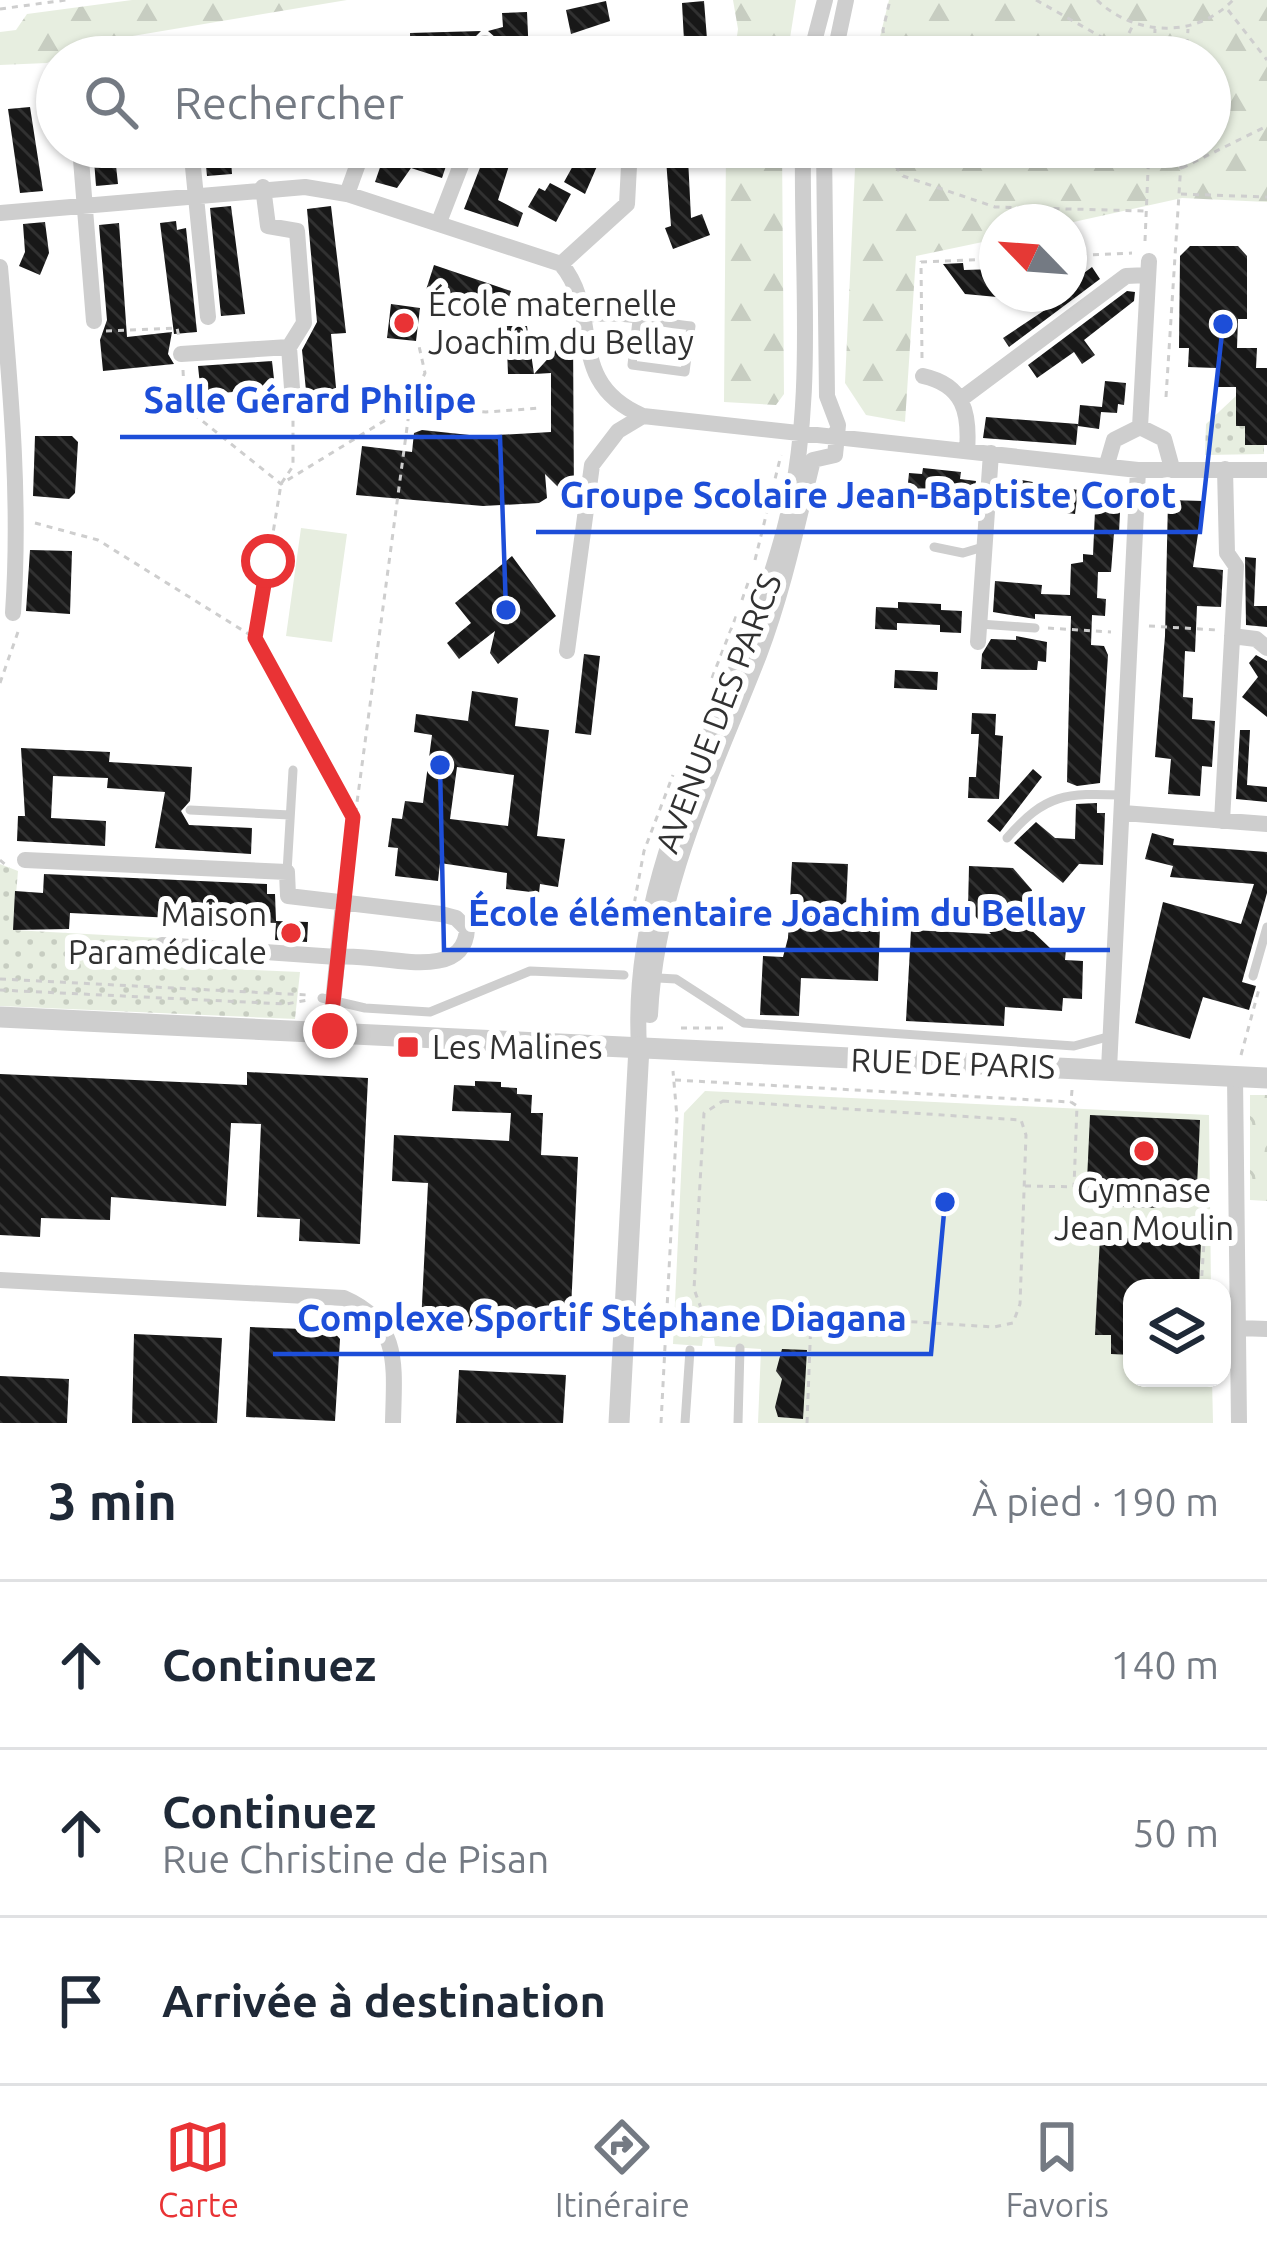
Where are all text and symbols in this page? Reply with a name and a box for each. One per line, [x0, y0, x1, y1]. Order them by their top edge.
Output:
search box [36, 36, 1231, 168]
icon: search [78, 69, 144, 135]
text: Rechercher [174, 77, 404, 128]
north arrow [979, 204, 1087, 312]
place label: École maternelle Joachim du Bellay [428, 283, 694, 360]
marker: École maternelle Joachim du Bellay [391, 310, 417, 336]
callout: Salle Gérard Philipe [120, 365, 500, 437]
text: Salle Gérard Philipe [144, 379, 476, 420]
callout: Groupe Scolaire Jean-Baptiste Corot [536, 460, 1200, 532]
text: Groupe Scolaire Jean-Baptiste Corot [560, 474, 1176, 515]
route start [241, 534, 295, 588]
street label: AVENUE DES PARCS [647, 568, 788, 858]
callout: École élémentaire Joachim du Bellay [444, 878, 1110, 950]
text: École élémentaire Joachim du Bellay [468, 890, 1086, 933]
place label: Maison Paramédicale [68, 895, 267, 970]
marker: Maison Paramédicale [278, 920, 304, 946]
route end [303, 1004, 357, 1058]
place label: Les Malines [432, 1028, 603, 1065]
marker: Les Malines [395, 1034, 421, 1060]
street label: RUE DE PARIS [850, 1040, 1056, 1085]
marker: Gymnase Jean Moulin [1131, 1138, 1157, 1164]
place label: Gymnase Jean Moulin [1054, 1171, 1234, 1246]
map controls [1123, 1279, 1231, 1387]
button: layers [1123, 1279, 1231, 1387]
callout: Complexe Sportif Stéphane Diagana [273, 1282, 931, 1354]
text: Complexe Sportif Stéphane Diagana [297, 1297, 907, 1338]
text: 3 min [48, 1472, 177, 1530]
text: À pied · 190 m [972, 1480, 1219, 1523]
icon: ahead [48, 1632, 114, 1698]
text: Continuez [162, 1639, 376, 1690]
text: 140 m [1110, 1643, 1219, 1686]
text: Continuez [162, 1786, 376, 1837]
icon: ahead [48, 1800, 114, 1866]
text: 50 m [1132, 1811, 1219, 1854]
text: Rue Christine de Pisan [162, 1837, 549, 1880]
icon: arrive [48, 1968, 114, 2034]
text: Arrivée à destination [162, 1975, 606, 2026]
tab: Carte [158, 2114, 239, 2223]
tab: Itinéraire [555, 2114, 690, 2223]
tab: Favoris [1006, 2114, 1109, 2223]

